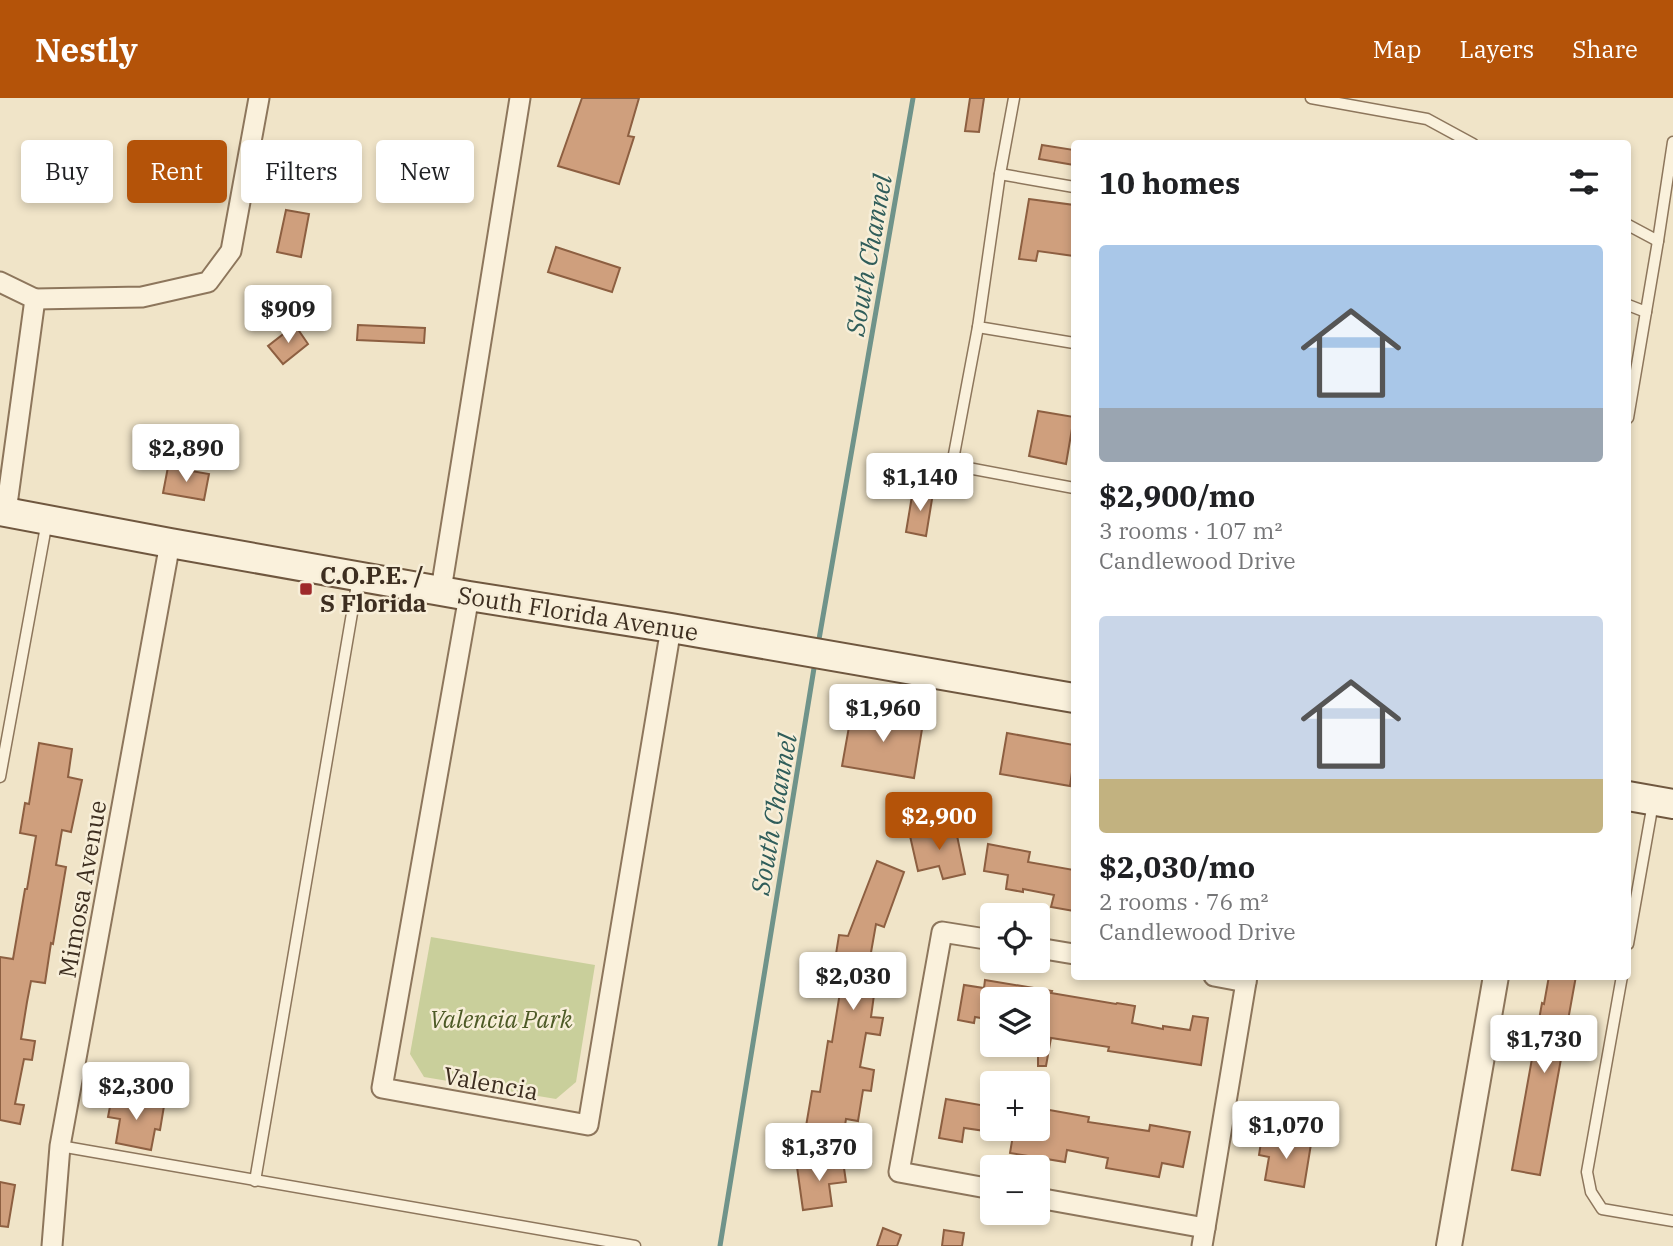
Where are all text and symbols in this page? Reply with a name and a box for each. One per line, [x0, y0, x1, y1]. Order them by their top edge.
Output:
text: Nestly [35, 28, 138, 71]
text: Map [1373, 33, 1421, 65]
text: Layers [1459, 33, 1534, 65]
text: Share [1572, 33, 1638, 65]
chip: Buy [21, 140, 113, 203]
chip: Rent [127, 140, 227, 203]
chip: Filters [241, 140, 362, 203]
chip: New [376, 140, 474, 203]
text: 10 homes [1099, 163, 1240, 202]
icon: filters [1565, 163, 1603, 201]
water label: South Channel [837, 171, 899, 339]
pin: $909 [247, 286, 329, 345]
icon: home [1288, 290, 1414, 416]
text: $909 [260, 293, 316, 323]
pin: $2,890 [129, 424, 243, 484]
text: $2,890 [148, 432, 224, 462]
pin: $1,140 [863, 454, 977, 513]
text: $1,140 [882, 461, 958, 491]
text: $2,900/mo [1099, 476, 1255, 515]
text: 3 rooms · 107 m² [1099, 515, 1282, 545]
text: Candlewood Drive [1099, 545, 1296, 575]
place label: C.O.P.E. / S Florida [320, 559, 427, 619]
street label: South Florida Avenue [455, 578, 701, 648]
marker: C.O.P.E. / S Florida [298, 581, 314, 597]
icon: home [1288, 661, 1414, 787]
pin: $1,960 [826, 684, 940, 744]
text: $1,960 [845, 692, 921, 722]
water label: South Channel [742, 730, 804, 898]
pin: $2,900 [882, 792, 996, 852]
street label: Mimosa Avenue [51, 798, 113, 980]
text: $2,900 [901, 800, 977, 830]
text: $2,030/mo [1099, 847, 1255, 886]
text: 2 rooms · 76 m² [1099, 886, 1269, 916]
map controls [980, 903, 1050, 1225]
button: locate [980, 903, 1050, 973]
text: Candlewood Drive [1099, 916, 1296, 946]
pin: $2,030 [796, 953, 910, 1012]
text: $2,030 [815, 960, 891, 990]
button: layers [980, 987, 1050, 1057]
park label: Valencia Park [429, 1003, 573, 1035]
pin: $1,730 [1487, 1016, 1601, 1075]
text: $1,730 [1506, 1023, 1582, 1053]
street label: Valencia [441, 1059, 541, 1107]
pin: $2,300 [79, 1062, 193, 1122]
text: $2,300 [98, 1070, 174, 1100]
button: + [980, 1071, 1050, 1141]
pin: $1,070 [1229, 1102, 1343, 1161]
text: $1,070 [1248, 1109, 1324, 1139]
pin: $1,370 [762, 1124, 876, 1183]
text: $1,370 [781, 1131, 857, 1161]
button: − [980, 1155, 1050, 1225]

